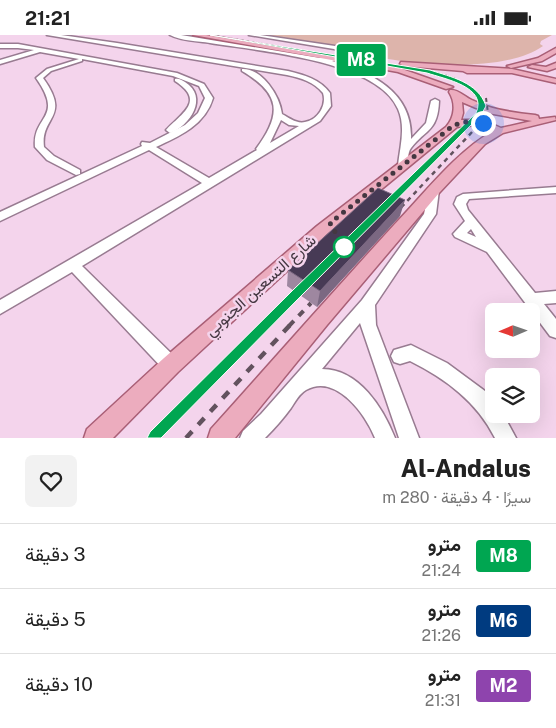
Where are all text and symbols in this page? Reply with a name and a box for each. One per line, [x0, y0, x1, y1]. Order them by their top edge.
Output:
text: 21:21 [25, 7, 71, 29]
line badge: M8 [338, 44, 384, 76]
text: M8 [347, 49, 375, 70]
your location [471, 111, 496, 136]
street label: شارع التسعين الجنوبي [201, 231, 322, 343]
unlabelled marker [333, 236, 355, 258]
north arrow [485, 303, 540, 357]
map controls [485, 303, 540, 423]
button: layers [485, 368, 540, 423]
text: Al-Andalus [401, 454, 531, 482]
button: heart [25, 455, 77, 507]
text: سيرًا · 4 دقيقة · 280 m [382, 488, 531, 507]
text: مترو [428, 533, 461, 555]
text: 3 دقيقة [25, 543, 86, 565]
text: M8 [489, 545, 518, 566]
text: 21:24 [421, 561, 461, 580]
text: مترو [428, 598, 461, 620]
text: 5 دقيقة [25, 608, 86, 630]
text: M6 [489, 610, 518, 631]
text: 21:26 [422, 626, 461, 645]
text: مترو [428, 663, 461, 685]
text: 10 دقيقة [25, 673, 93, 695]
text: M2 [490, 675, 517, 696]
text: 21:31 [425, 691, 461, 710]

